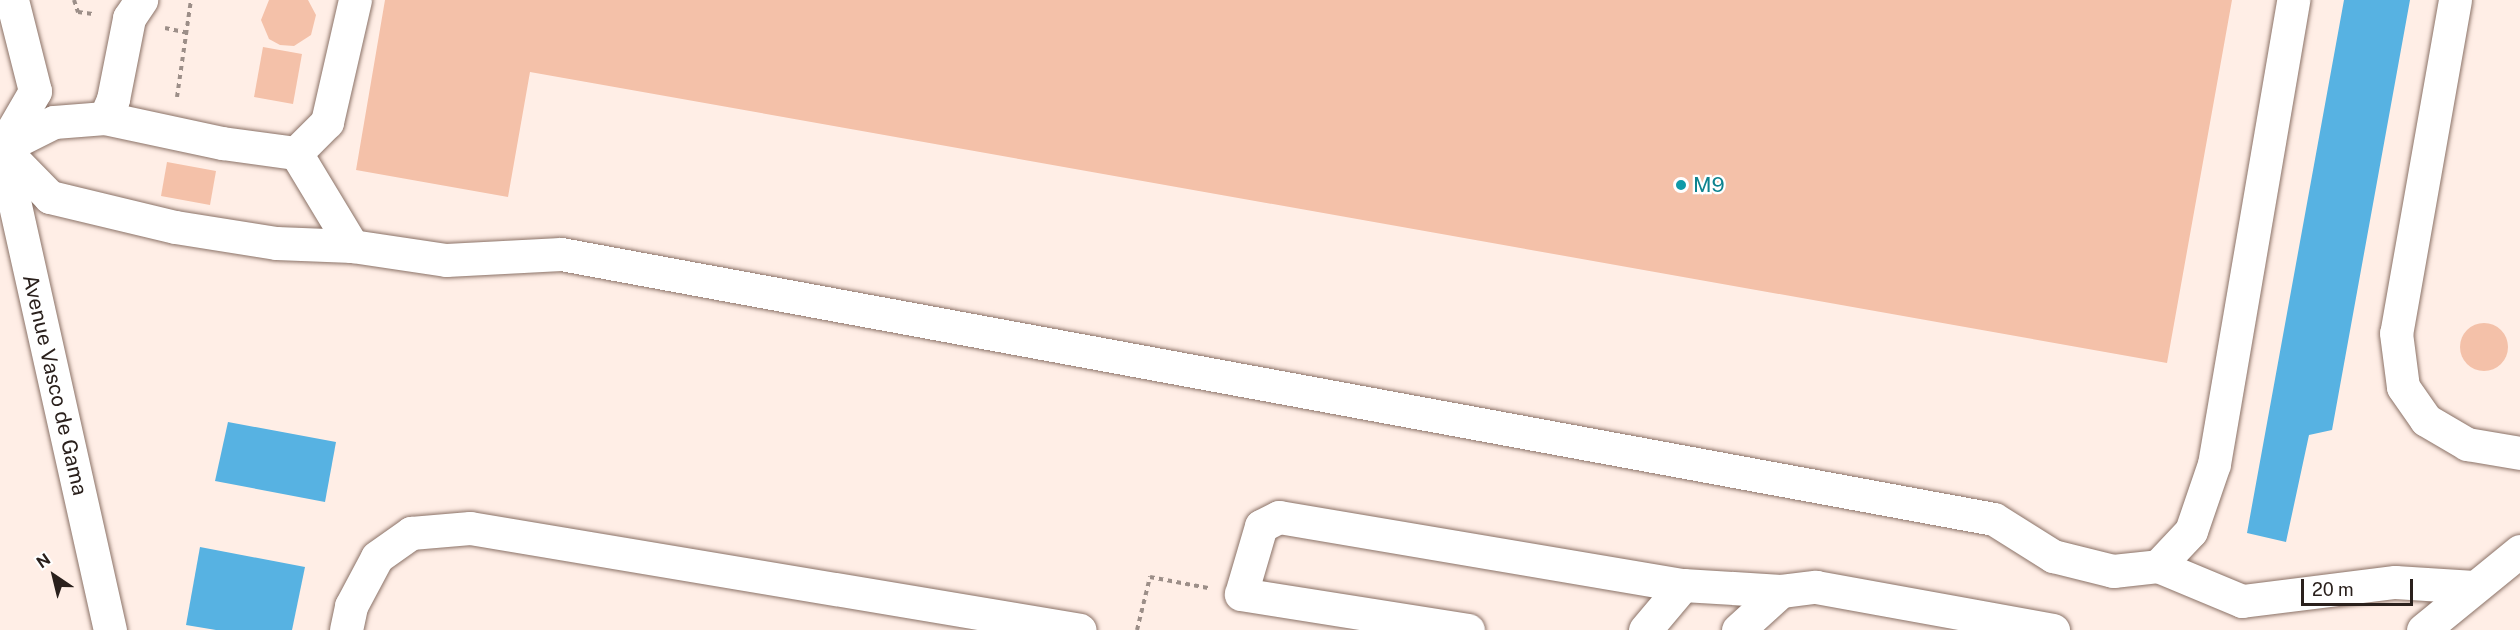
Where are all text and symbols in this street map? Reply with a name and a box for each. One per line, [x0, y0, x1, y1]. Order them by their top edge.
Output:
place label: M9 [1693, 172, 1725, 198]
marker: M9 [1674, 178, 1688, 192]
street label: Avenue Vasco de Gama [17, 271, 93, 499]
north arrow [24, 546, 84, 606]
text: N [33, 549, 54, 572]
scale bar [2304, 567, 2416, 605]
text: 20 m [2312, 579, 2354, 600]

